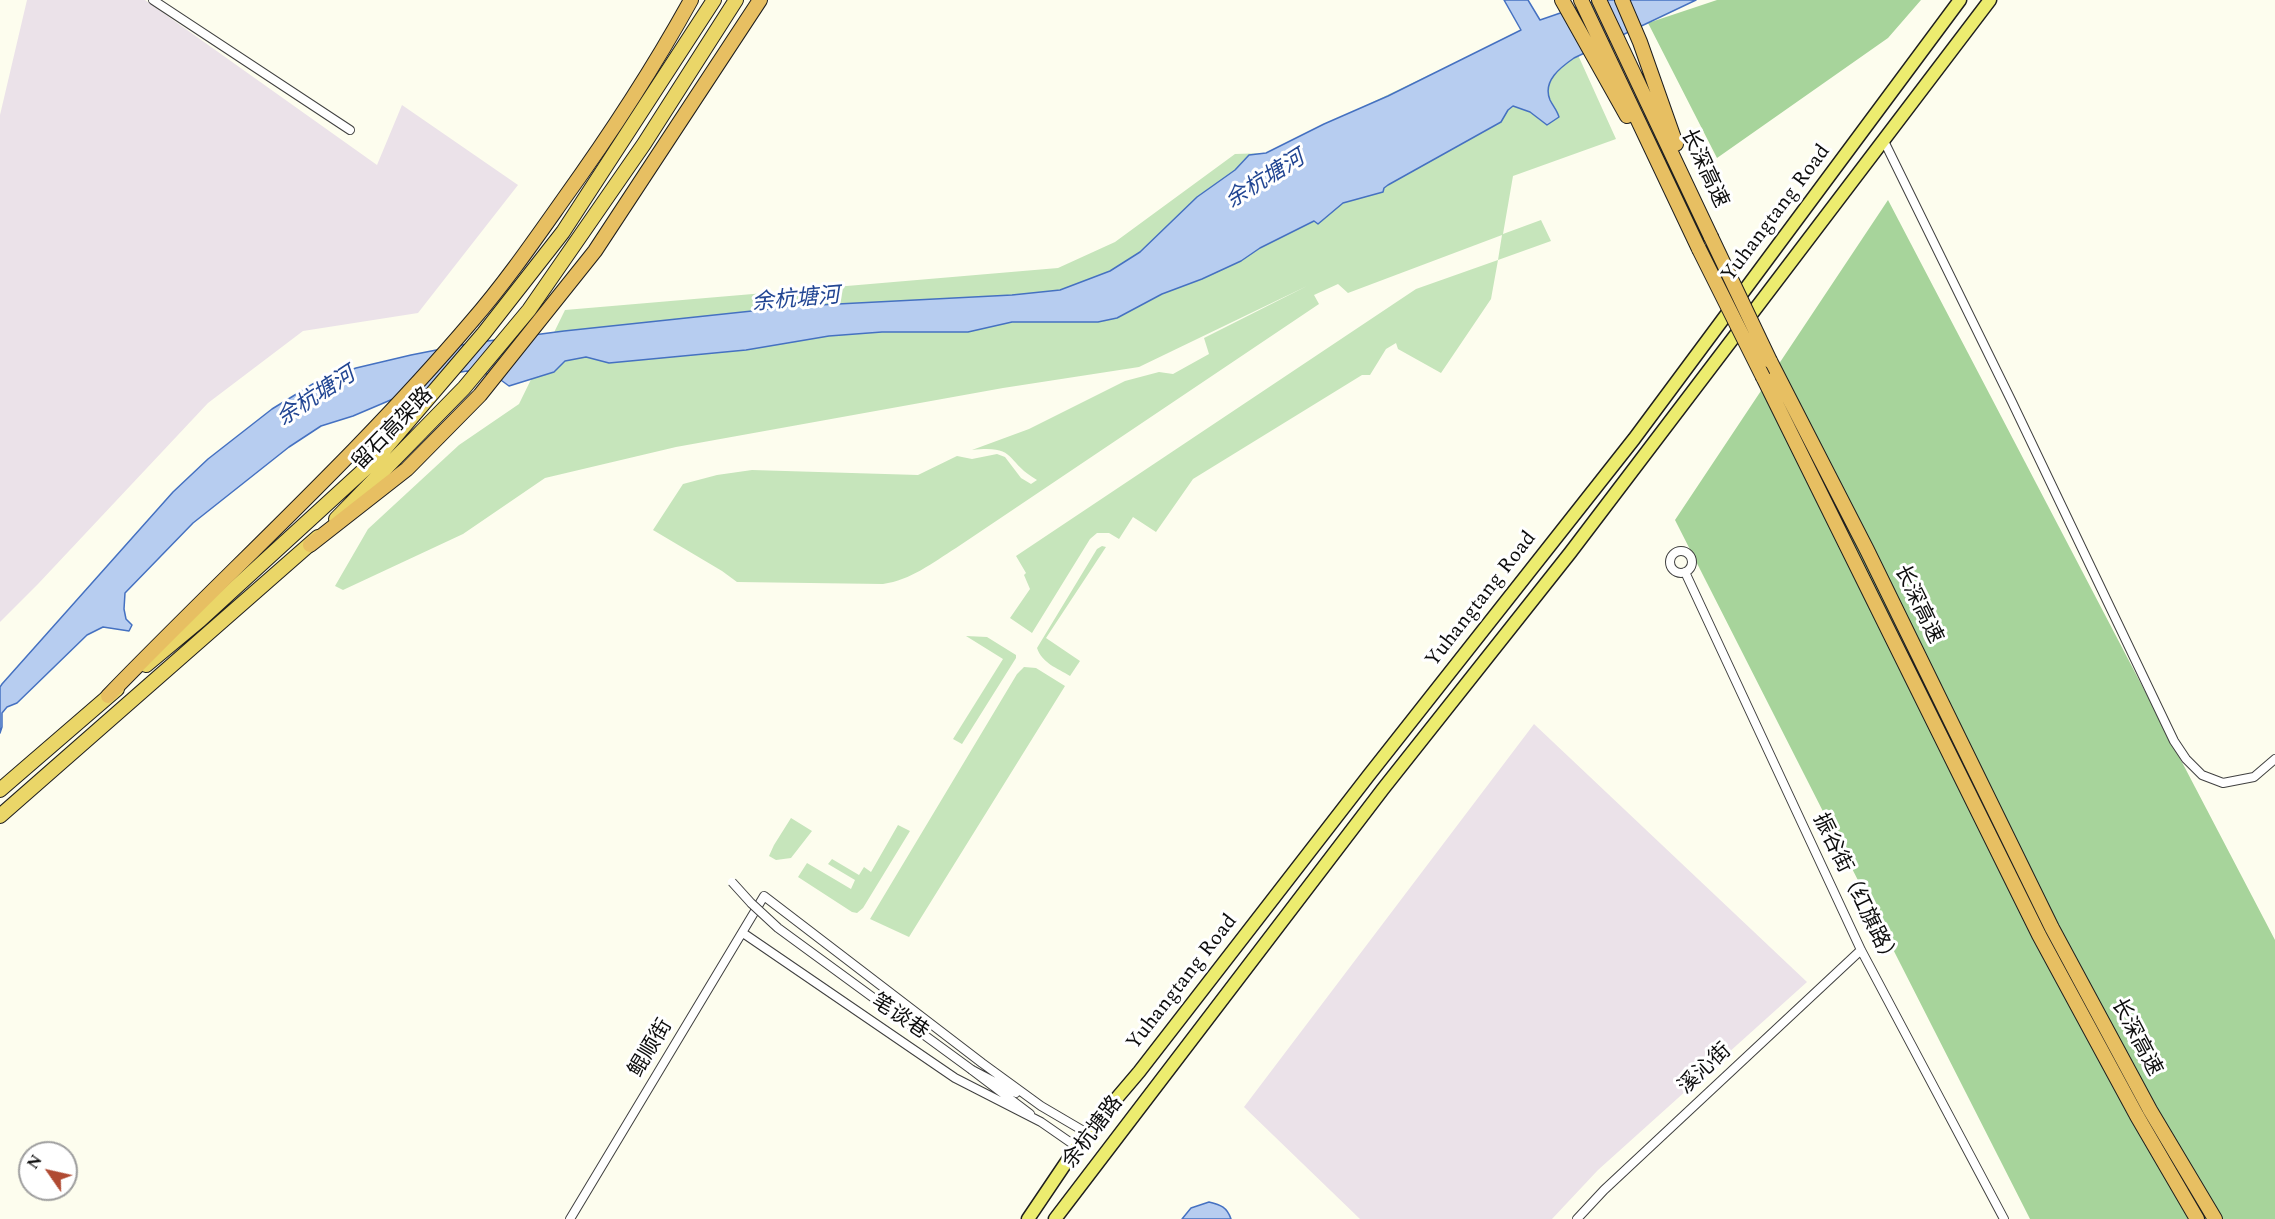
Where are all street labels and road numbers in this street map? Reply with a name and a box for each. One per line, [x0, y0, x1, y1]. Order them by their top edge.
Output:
street label: 长深高速 [1674, 126, 1732, 212]
street label: Yuhangtang Road [1717, 140, 1837, 288]
street label: 留石高架路 [348, 383, 440, 477]
street label: Yuhangtang Road [1421, 527, 1543, 673]
street label: 长深高速 [1887, 562, 1947, 648]
street label: 振谷街（红旗路） [1806, 810, 1902, 972]
street label: Yuhangtang Road [1122, 910, 1244, 1056]
street label: 笔谈巷 [866, 990, 932, 1046]
street label: 长深高速 [2104, 995, 2166, 1081]
street label: 鲲顺街 [625, 1016, 679, 1082]
street label: 溪沁街 [1674, 1039, 1738, 1101]
street label: 余杭塘路 [1059, 1092, 1129, 1174]

